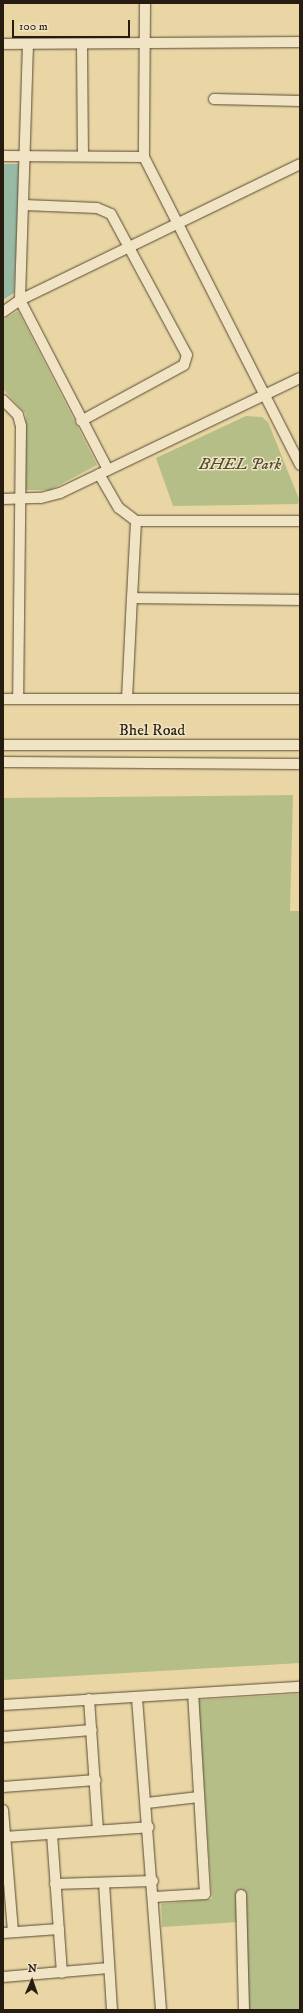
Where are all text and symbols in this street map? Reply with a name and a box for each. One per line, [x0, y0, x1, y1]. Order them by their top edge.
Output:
scale bar [14, 12, 132, 38]
text: 100 m [19, 19, 48, 34]
park label: BHEL Park [199, 454, 281, 474]
street label: Bhel Road [119, 720, 185, 740]
north arrow [12, 1961, 52, 2001]
text: N [28, 1962, 37, 1976]

